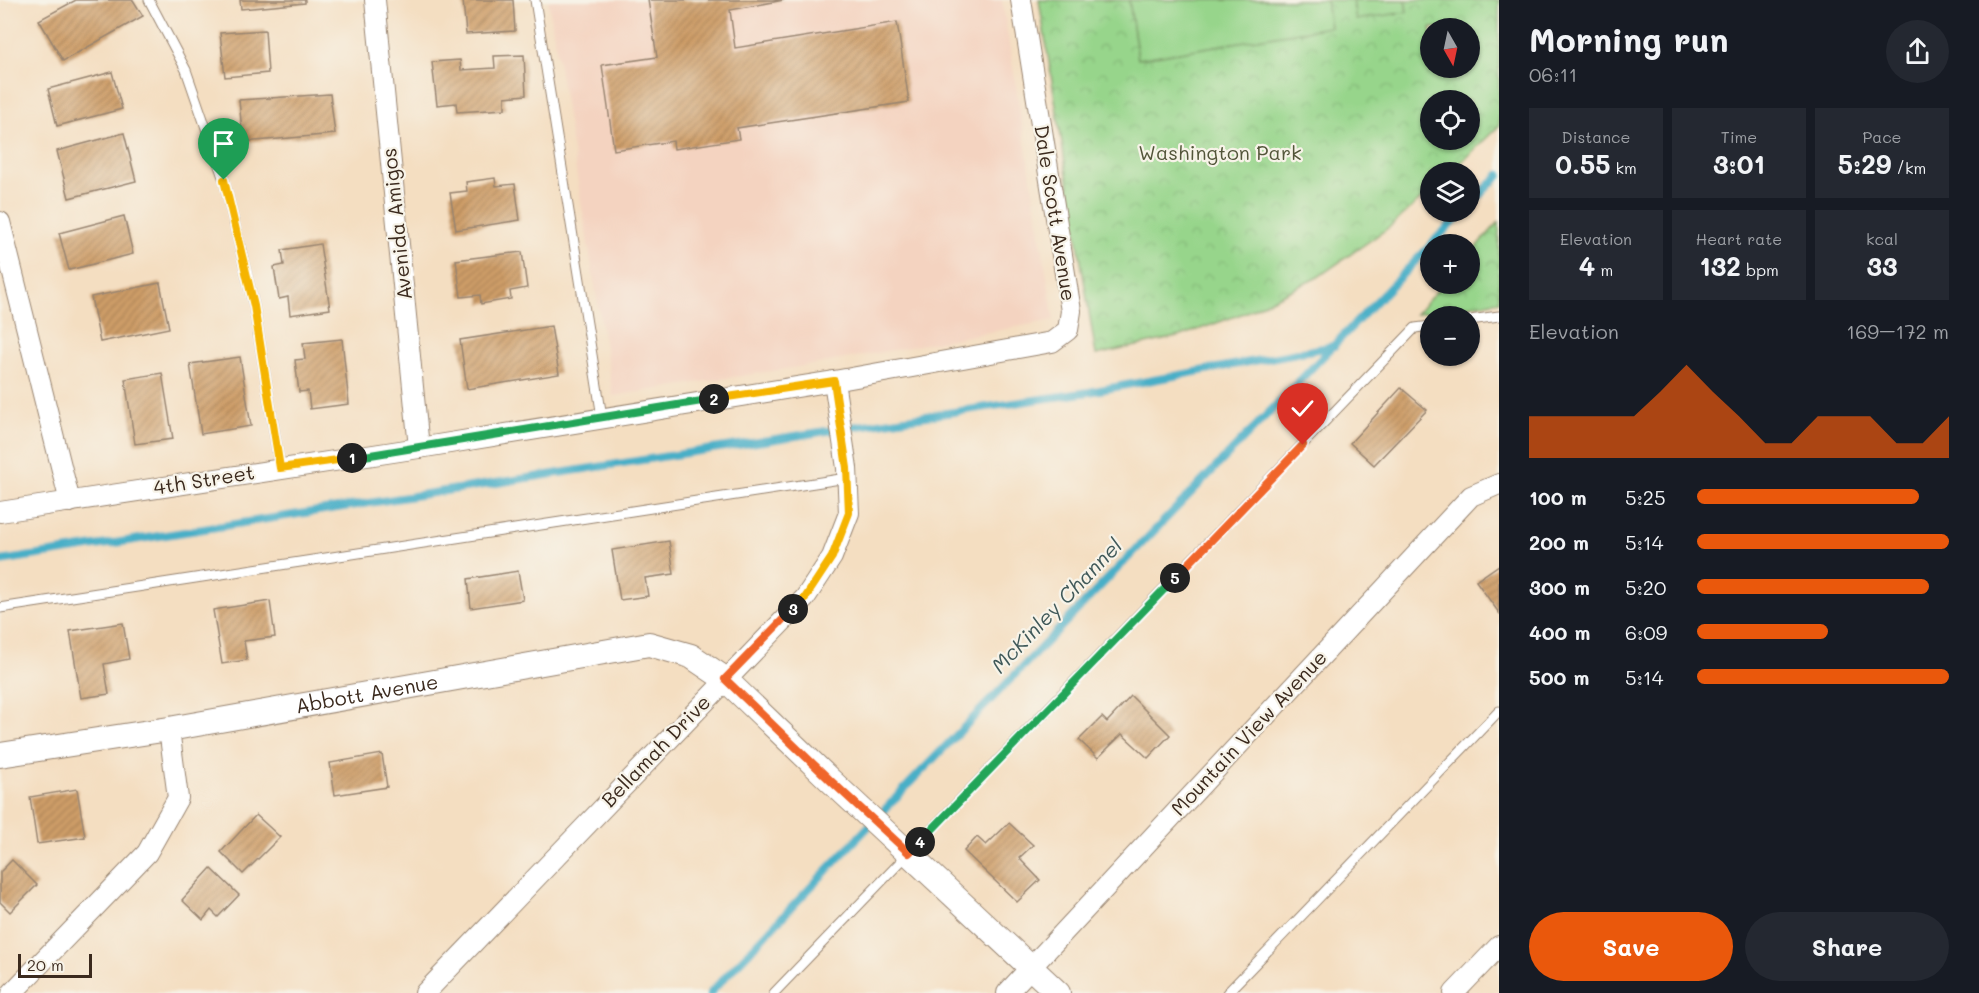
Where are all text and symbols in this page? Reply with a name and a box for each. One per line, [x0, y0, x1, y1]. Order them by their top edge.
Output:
text: Morning run [1529, 17, 1729, 60]
north arrow [1420, 18, 1480, 78]
map controls [1420, 18, 1480, 366]
button: share [1886, 20, 1949, 83]
text: 06:11 [1529, 61, 1578, 87]
button: locate [1420, 90, 1480, 150]
pin [198, 118, 249, 180]
street label: Dale Scott Avenue [1029, 123, 1083, 303]
text: Distance [1562, 126, 1630, 147]
text: Time [1721, 126, 1757, 147]
text: Pace [1862, 126, 1902, 147]
icon: arrive [207, 127, 240, 160]
park label: Washington Park [1138, 139, 1302, 165]
street label: Avenida Amigos [375, 147, 417, 301]
text: 0.55 [1555, 147, 1610, 181]
text: 3:01 [1713, 147, 1765, 181]
text: 5:29 [1838, 147, 1891, 181]
text: km [1610, 157, 1637, 178]
text: /km [1891, 157, 1926, 178]
button: layers [1420, 162, 1480, 222]
text: Elevation [1560, 228, 1632, 249]
text: Heart rate [1696, 228, 1782, 249]
text: kcal [1866, 228, 1898, 249]
button: + [1420, 234, 1480, 294]
text: 4 [1579, 249, 1595, 283]
text: 132 [1699, 249, 1741, 283]
text: 33 [1866, 249, 1898, 283]
text: m [1595, 259, 1613, 280]
text: bpm [1741, 259, 1779, 280]
button: − [1420, 306, 1480, 366]
text: Elevation [1529, 318, 1619, 344]
text: 169–172 m [1846, 318, 1949, 344]
pin [1277, 383, 1328, 445]
pin: 2 [699, 384, 729, 414]
text: 2 [710, 388, 718, 409]
icon: check [1286, 392, 1319, 425]
pin: 1 [337, 443, 367, 473]
text: 1 [348, 447, 356, 468]
street label: 4th Street [151, 458, 256, 500]
text: 100 m [1529, 484, 1587, 510]
text: 5:25 [1625, 484, 1666, 510]
text: 200 m [1529, 529, 1589, 555]
text: 5:14 [1625, 529, 1664, 555]
water label: McKinley Channel [985, 531, 1128, 678]
pin: 5 [1160, 563, 1190, 593]
text: 5 [1170, 567, 1180, 588]
text: 300 m [1529, 574, 1590, 600]
text: 5:20 [1625, 574, 1666, 600]
pin: 3 [778, 594, 808, 624]
text: 3 [788, 598, 798, 619]
text: 400 m [1529, 619, 1590, 645]
text: 6:09 [1625, 619, 1667, 645]
street label: Mountain View Avenue [1165, 644, 1332, 821]
text: 500 m [1529, 664, 1589, 690]
text: 5:14 [1625, 664, 1664, 690]
street label: Abbott Avenue [293, 668, 440, 718]
street label: Bellamah Drive [595, 689, 715, 812]
pin: 4 [905, 827, 935, 857]
text: 4 [915, 831, 925, 852]
button: Save [1529, 912, 1733, 981]
button: Share [1745, 912, 1949, 981]
scale bar [18, 951, 92, 978]
text: 20 m [27, 954, 64, 975]

